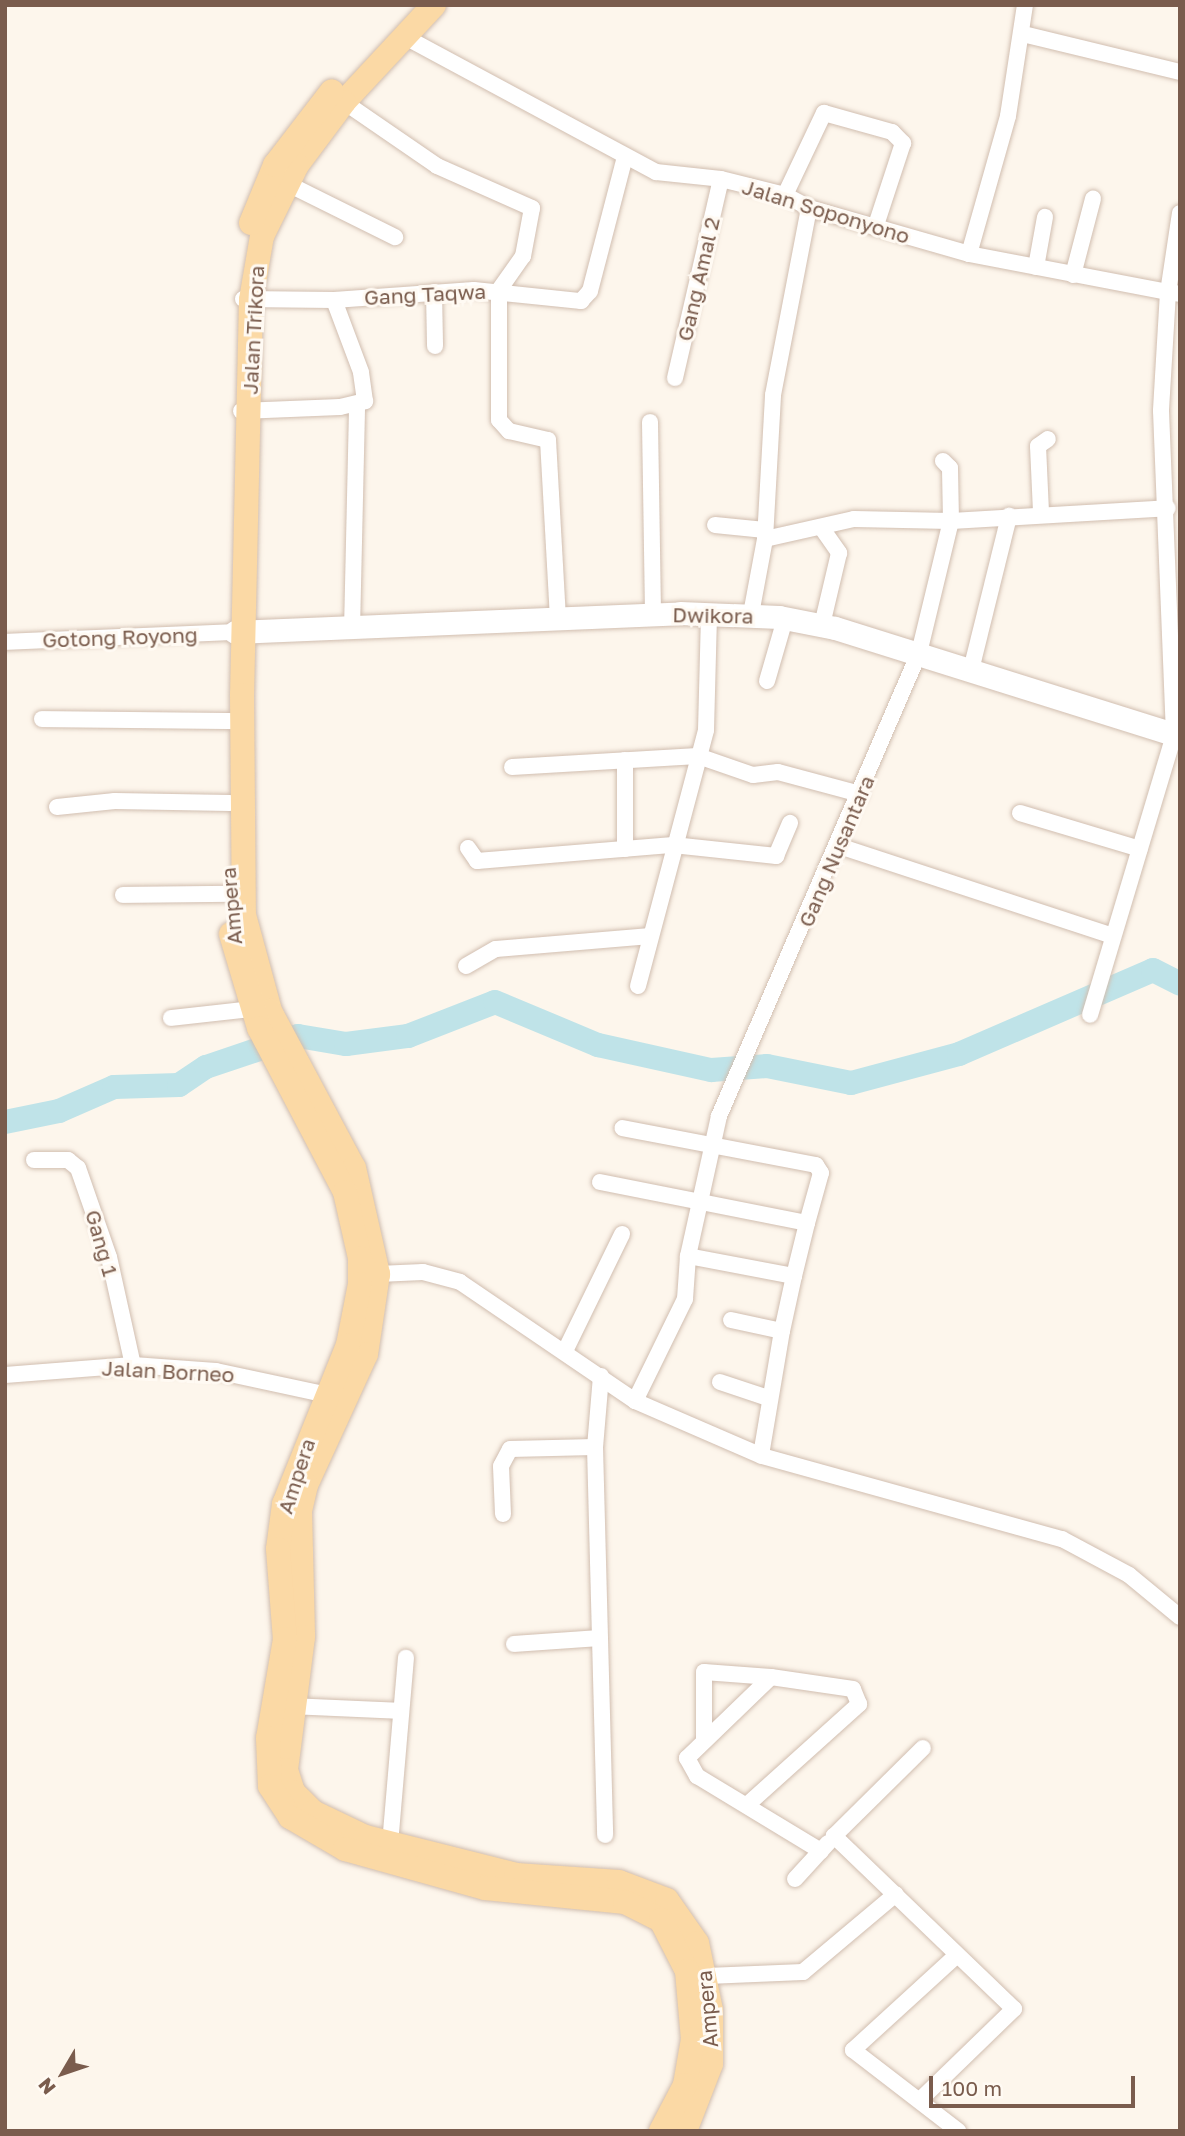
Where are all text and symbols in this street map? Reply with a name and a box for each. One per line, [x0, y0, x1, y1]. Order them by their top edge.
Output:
street label: Jalan Soponyono [739, 174, 913, 248]
street label: Gang Amal 2 [672, 215, 724, 343]
street label: Jalan Trikora [237, 265, 269, 395]
street label: Gang Taqwa [363, 278, 487, 310]
street label: Dwikora [672, 602, 754, 628]
street label: Gotong Royong [42, 622, 198, 652]
street label: Gang Nusantara [793, 771, 879, 931]
street label: Ampera [215, 866, 247, 946]
street label: Gang 1 [81, 1207, 123, 1279]
street label: Jalan Borneo [101, 1355, 235, 1387]
street label: Ampera [272, 1435, 320, 1517]
street label: Ampera [691, 1969, 723, 2049]
north arrow [28, 2038, 98, 2108]
scale bar [933, 2062, 1140, 2106]
text: N [33, 2074, 60, 2099]
text: 100 m [942, 2075, 1002, 2101]

